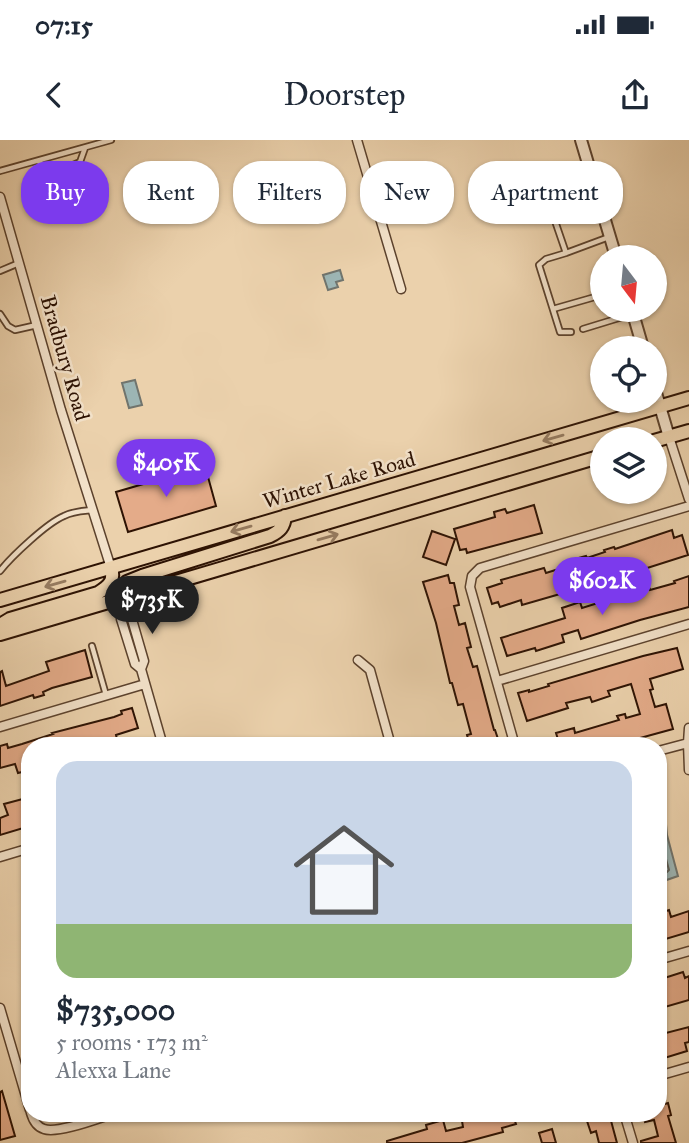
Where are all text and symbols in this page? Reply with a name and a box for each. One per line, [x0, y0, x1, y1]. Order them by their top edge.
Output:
text: 07:15 [35, 9, 93, 41]
text: Doorstep [283, 75, 406, 114]
icon: back [35, 76, 73, 114]
icon: share [616, 76, 654, 114]
chip: Buy [21, 161, 109, 224]
chip: Rent [123, 161, 219, 224]
chip: Filters [233, 161, 346, 224]
chip: New [360, 161, 454, 224]
chip: Apartment [468, 161, 623, 224]
north arrow [590, 245, 667, 322]
map controls [590, 245, 667, 504]
street label: Bradbury Road [35, 292, 95, 424]
button: locate [590, 336, 667, 413]
button: layers [590, 427, 667, 504]
one-way arrow [542, 432, 564, 445]
pin: $405K [117, 440, 215, 499]
street label: Winter Lake Road [260, 446, 419, 514]
text: $405K [132, 448, 200, 476]
one-way arrow [230, 524, 252, 537]
one-way arrow [317, 530, 339, 543]
pin: $602K [553, 558, 651, 617]
text: $602K [569, 566, 635, 594]
pin: $735K [103, 576, 201, 636]
one-way arrow [45, 578, 67, 591]
text: $735K [121, 585, 183, 613]
icon: home [281, 807, 407, 933]
text: $735,000 [56, 992, 175, 1028]
text: 5 rooms · 173 m² [56, 1028, 208, 1056]
text: Alexxa Lane [56, 1056, 171, 1084]

